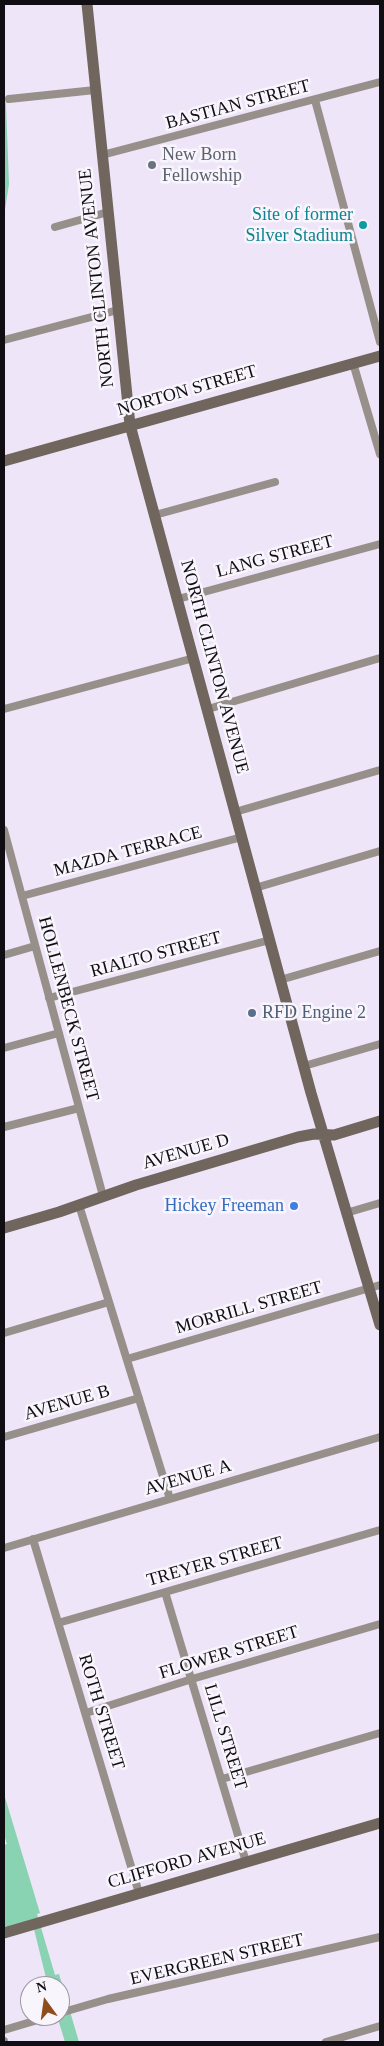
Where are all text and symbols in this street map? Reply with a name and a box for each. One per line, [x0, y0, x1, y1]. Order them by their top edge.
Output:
street label: BASTIAN STREET [163, 75, 313, 135]
place label: New Born Fellowship [162, 144, 242, 186]
marker: New Born Fellowship [146, 159, 158, 171]
street label: NORTH CLINTON AVENUE [75, 167, 119, 389]
place label: Site of former Silver Stadium [246, 204, 353, 246]
marker: Site of former Silver Stadium [357, 219, 369, 231]
street label: NORTON STREET [115, 361, 259, 421]
street label: LANG STREET [214, 531, 336, 583]
street label: NORTH CLINTON AVENUE [175, 558, 253, 776]
street label: MAZDA TERRACE [52, 822, 204, 882]
street label: HOLLENBECK STREET [33, 914, 103, 1104]
street label: RIALTO STREET [88, 927, 224, 983]
place label: RFD Engine 2 [262, 1002, 366, 1024]
marker: RFD Engine 2 [246, 1007, 258, 1019]
street label: AVENUE D [140, 1129, 232, 1175]
place label: Hickey Freeman [165, 1195, 284, 1217]
marker: Hickey Freeman [288, 1200, 300, 1212]
street label: MORRILL STREET [173, 1277, 325, 1339]
street label: AVENUE B [22, 1380, 112, 1426]
street label: AVENUE A [142, 1455, 234, 1501]
street label: TREYER STREET [144, 1532, 286, 1592]
street label: FLOWER STREET [157, 1622, 301, 1684]
street label: ROTH STREET [73, 1652, 129, 1772]
street label: LILL STREET [199, 1681, 251, 1793]
street label: CLIFFORD AVENUE [106, 1828, 268, 1894]
street label: EVERGREEN STREET [128, 1930, 306, 1990]
north arrow [20, 1976, 70, 2026]
text: N [35, 1978, 48, 1995]

